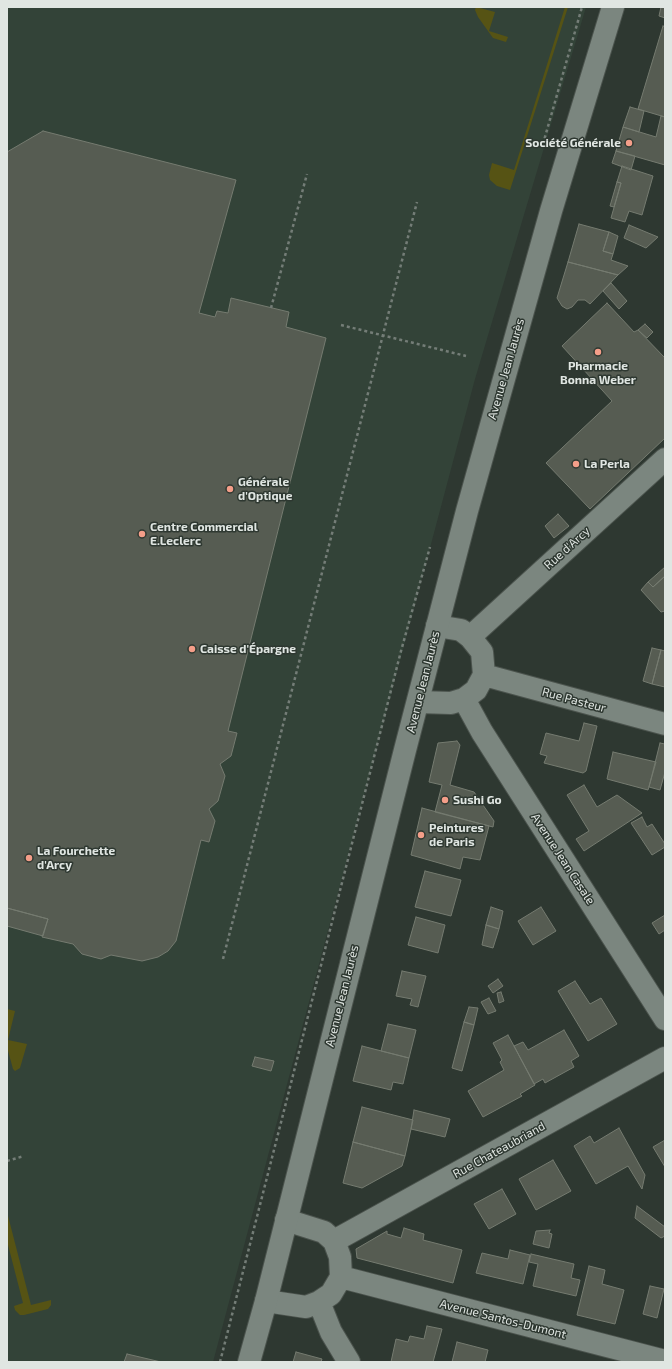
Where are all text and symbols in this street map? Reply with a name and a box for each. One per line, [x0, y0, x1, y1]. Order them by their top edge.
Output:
place label: Société Générale [525, 136, 621, 150]
marker: Société Générale [624, 138, 634, 148]
street label: Avenue Jean Jaurès [485, 317, 527, 421]
marker: Pharmacie Bonna Weber [593, 347, 603, 357]
place label: Pharmacie Bonna Weber [560, 359, 636, 387]
place label: La Perla [584, 457, 630, 471]
marker: La Perla [571, 459, 581, 469]
place label: Générale d'Optique [238, 475, 292, 503]
marker: Générale d'Optique [225, 484, 235, 494]
place label: Centre Commercial E.Leclerc [150, 520, 258, 548]
street label: Rue d'Arcy [541, 524, 593, 572]
marker: Centre Commercial E.Leclerc [137, 529, 147, 539]
street label: Avenue Jean Jaurès [403, 630, 443, 734]
place label: Caisse d'Épargne [200, 642, 296, 656]
marker: Caisse d'Épargne [187, 644, 197, 654]
street label: Rue Pasteur [540, 685, 608, 715]
place label: Sushi Go [453, 793, 501, 807]
marker: Sushi Go [440, 795, 450, 805]
street label: Avenue Jean Casale [528, 811, 598, 907]
place label: Peintures de Paris [429, 821, 484, 849]
marker: Peintures de Paris [416, 830, 426, 840]
place label: La Fourchette d'Arcy [37, 844, 115, 872]
marker: La Fourchette d'Arcy [24, 853, 34, 863]
street label: Avenue Jean Jaurès [322, 944, 362, 1048]
street label: Rue Chateaubriand [450, 1119, 548, 1181]
street label: Avenue Santos-Dumont [438, 1296, 568, 1342]

